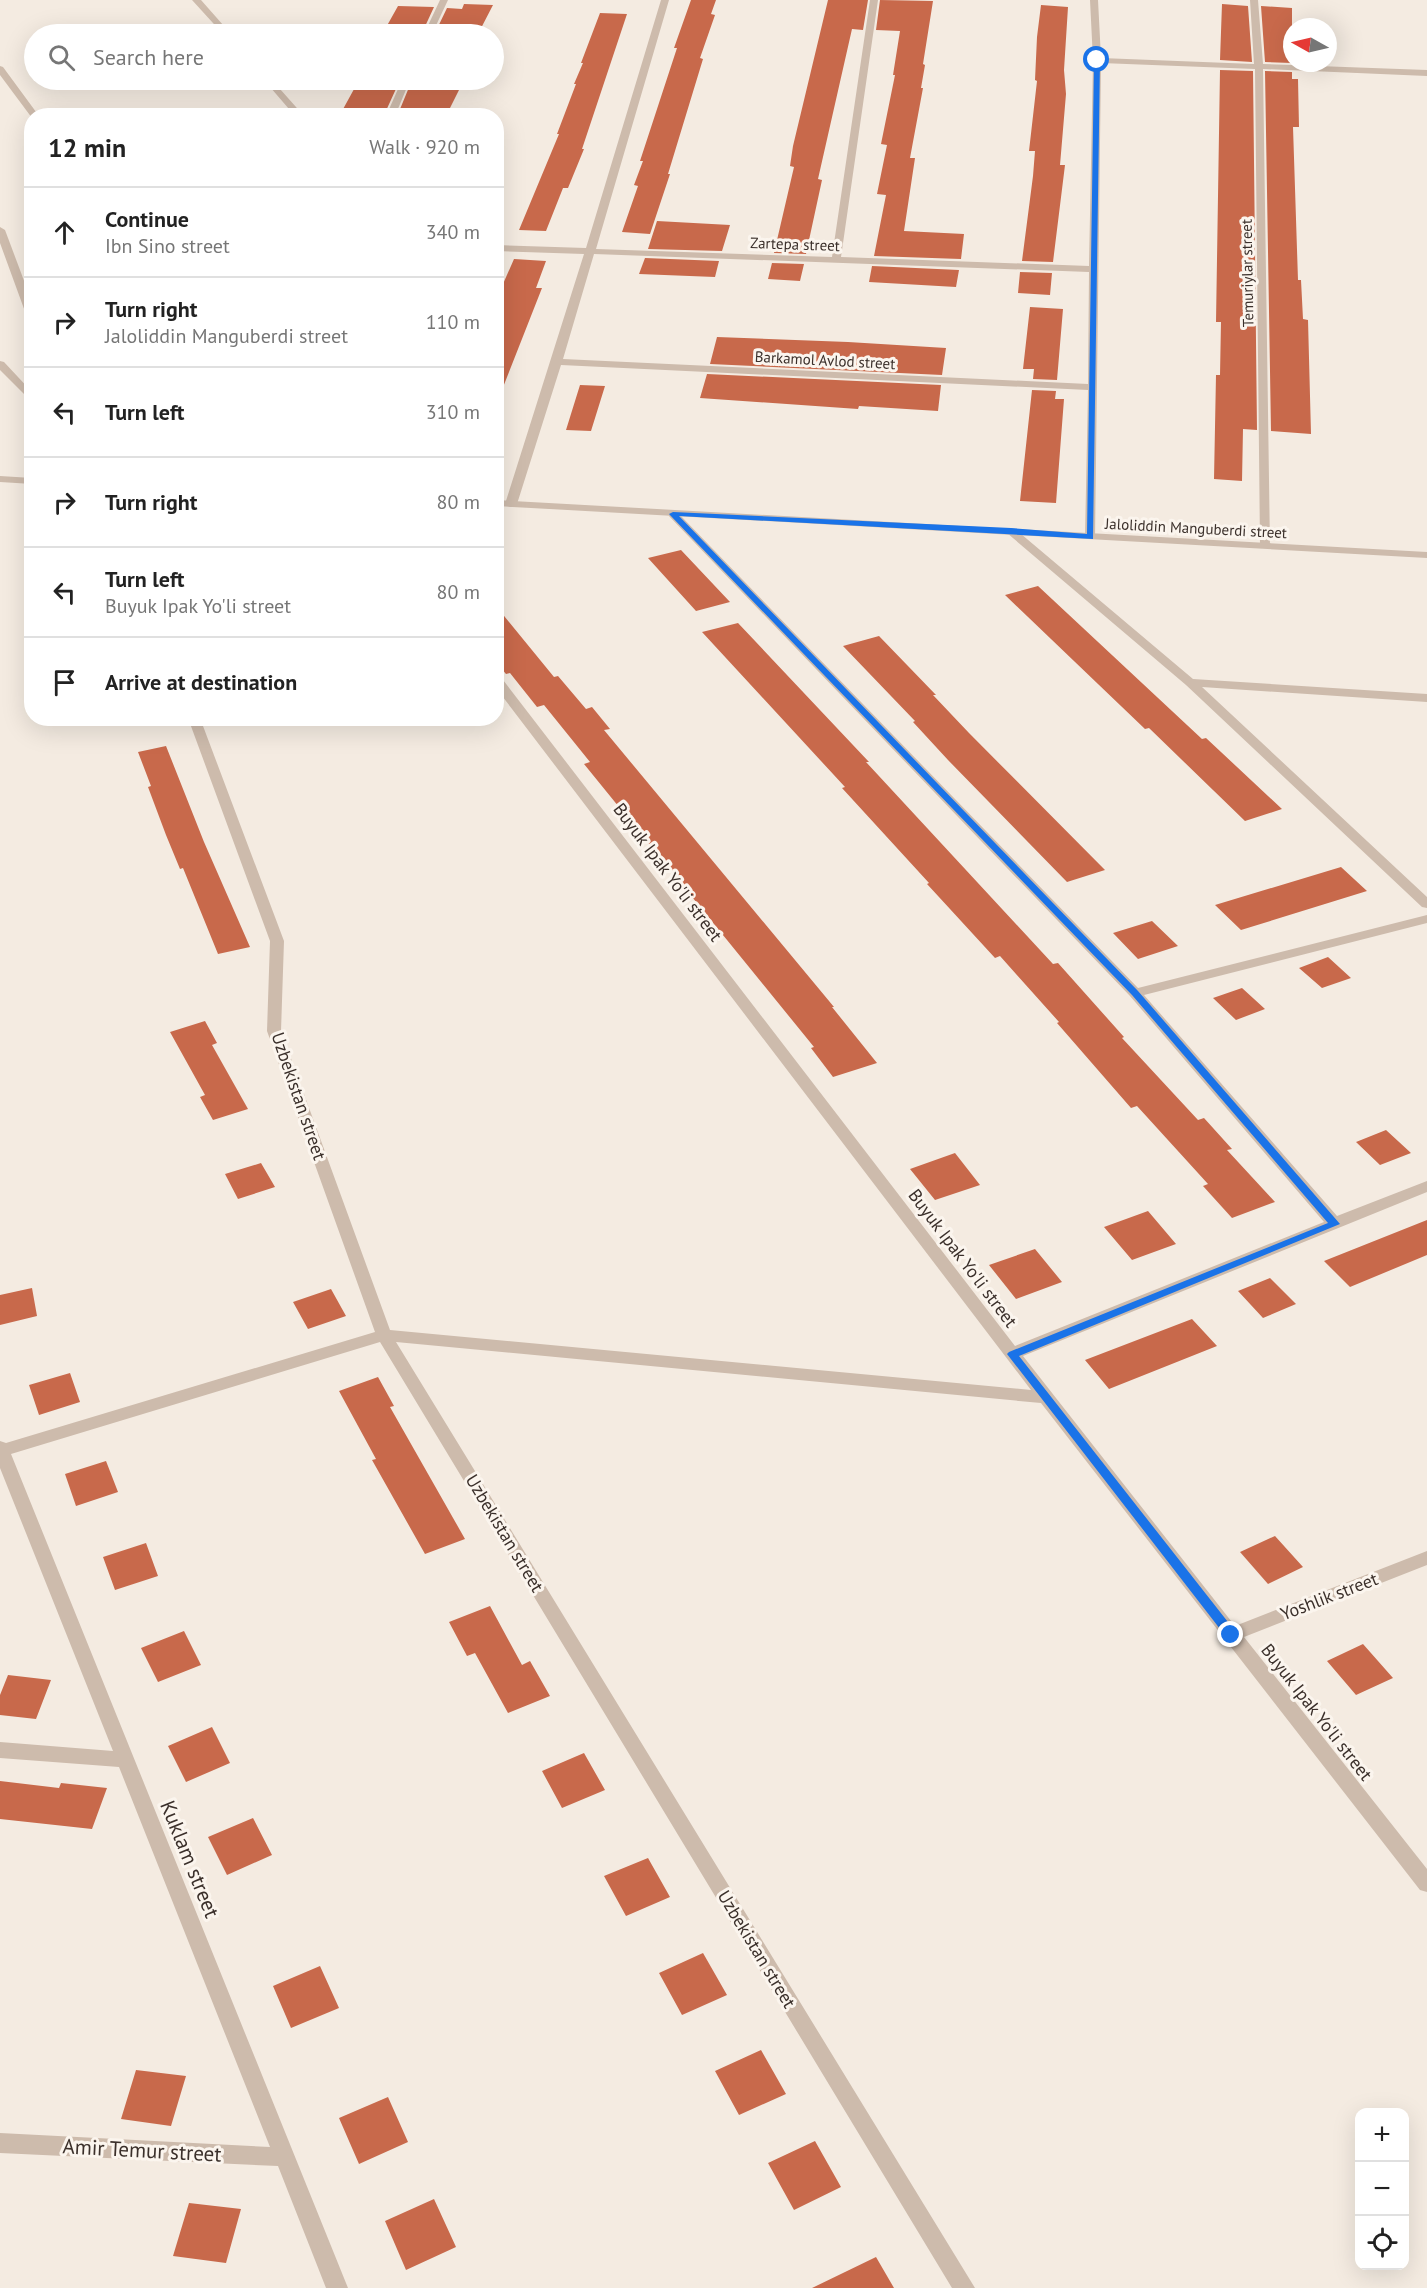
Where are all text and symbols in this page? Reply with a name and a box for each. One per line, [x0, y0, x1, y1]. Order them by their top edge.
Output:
north arrow [1283, 18, 1337, 72]
search box [24, 24, 504, 90]
icon: search [45, 41, 78, 74]
text: Search here [93, 43, 204, 71]
route start [1083, 46, 1109, 72]
text: 12 min [48, 131, 126, 164]
text: Walk · 920 m [369, 134, 480, 160]
text: Continue [105, 205, 189, 233]
icon: ahead [48, 216, 81, 249]
text: 340 m [426, 219, 480, 245]
street label: Temuriylar street [1237, 219, 1257, 327]
text: Ibn Sino street [105, 233, 230, 259]
street label: Zartepa street [750, 233, 840, 255]
text: Turn right [105, 295, 197, 323]
icon: right [48, 306, 81, 339]
text: 110 m [426, 309, 480, 335]
text: Jaloliddin Manguberdi street [105, 323, 348, 349]
street label: Barkamol Avlod street [754, 347, 896, 373]
icon: left [48, 396, 81, 429]
text: Turn left [105, 398, 185, 426]
text: 310 m [426, 399, 480, 425]
icon: right [48, 486, 81, 519]
text: Turn right [105, 488, 197, 516]
text: 80 m [437, 489, 480, 515]
street label: Jaloliddin Manguberdi street [1104, 514, 1287, 542]
text: Turn left [105, 565, 185, 593]
icon: left [48, 576, 81, 609]
text: 80 m [437, 579, 480, 605]
text: Buyuk Ipak Yo'li street [105, 593, 291, 619]
icon: arrive [48, 666, 81, 699]
text: Arrive at destination [105, 668, 297, 696]
street label: Buyuk Ipak Yo'li street [608, 798, 728, 946]
street label: Uzbekistan street [266, 1029, 332, 1163]
street label: Buyuk Ipak Yo'li street [903, 1184, 1023, 1332]
street label: Uzbekistan street [461, 1470, 549, 1596]
street label: Yoshlik street [1277, 1567, 1381, 1625]
route end [1217, 1621, 1243, 1647]
street label: Buyuk Ipak Yo'li street [1256, 1639, 1378, 1785]
street label: Kuklam street [154, 1796, 226, 1922]
street label: Uzbekistan street [713, 1886, 801, 2012]
map controls [1355, 2108, 1409, 2270]
button: + [1355, 2108, 1409, 2162]
street label: Amir Temur street [62, 2132, 222, 2168]
button: − [1355, 2162, 1409, 2216]
button: locate [1355, 2216, 1409, 2270]

